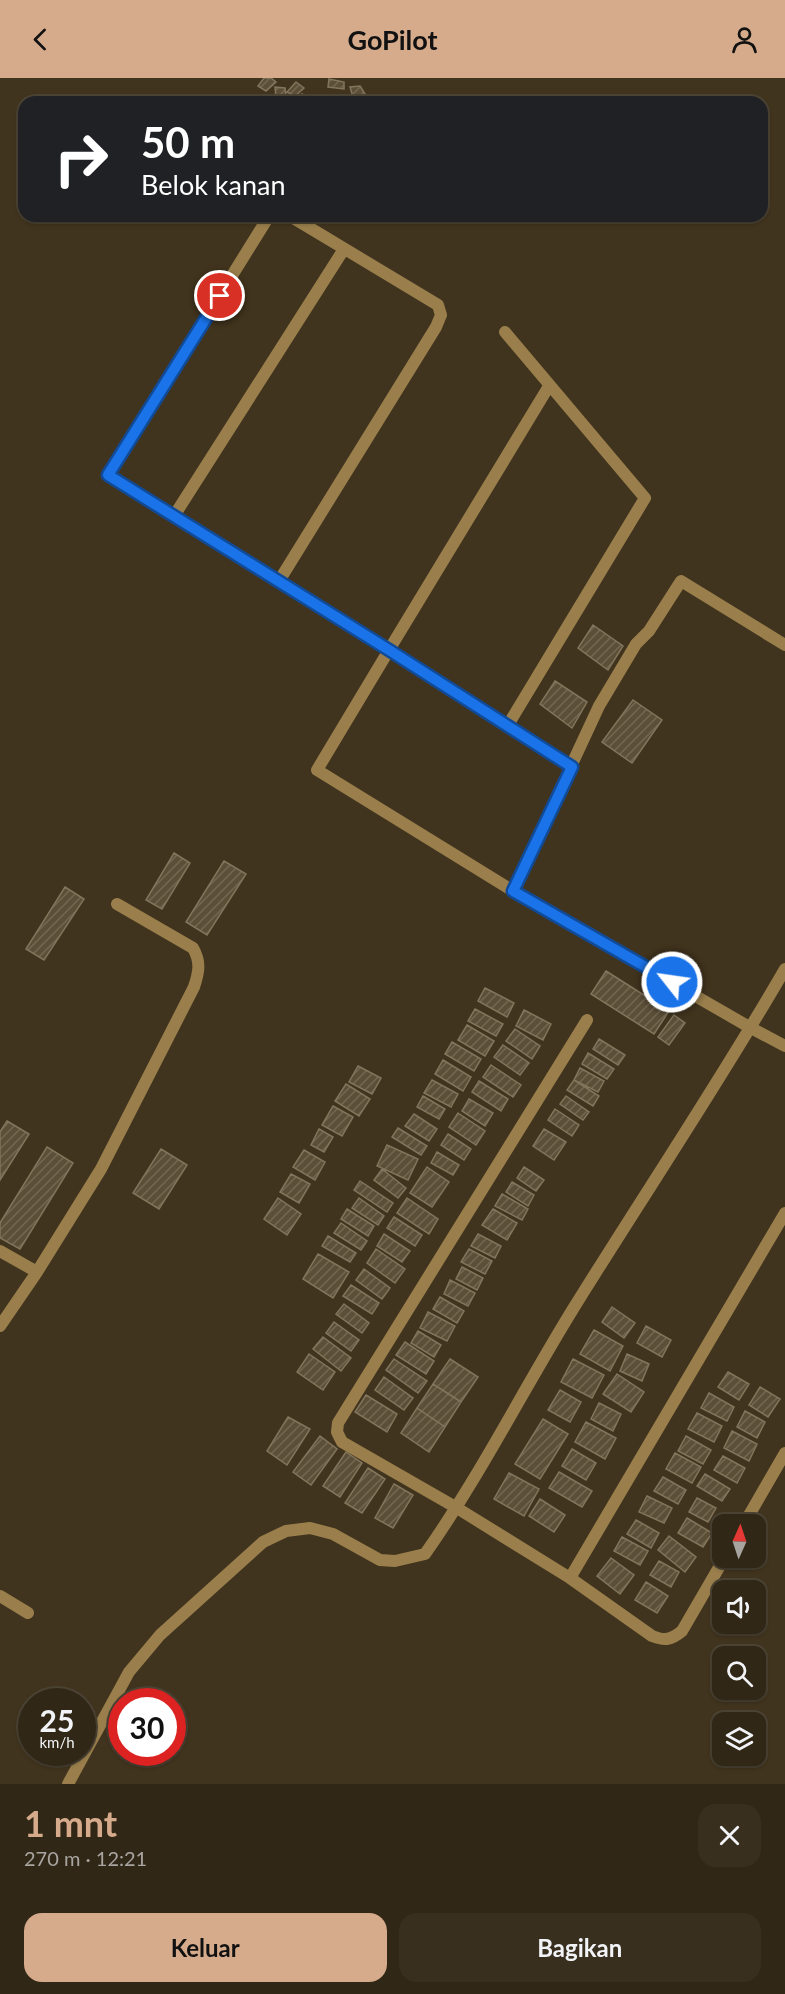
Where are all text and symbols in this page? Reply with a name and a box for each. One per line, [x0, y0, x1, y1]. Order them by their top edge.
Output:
icon: back [24, 23, 57, 56]
text: GoPilot [347, 23, 438, 56]
icon: person [728, 23, 761, 56]
text: 50 m [141, 117, 235, 167]
icon: right [42, 120, 120, 198]
text: Belok kanan [141, 168, 286, 201]
pin [194, 270, 245, 321]
icon: arrive [203, 279, 236, 312]
position arrow [640, 950, 704, 1014]
north arrow [712, 1514, 766, 1568]
map controls [712, 1514, 766, 1766]
button: sound [712, 1580, 766, 1634]
button: search [712, 1646, 766, 1700]
speed limit sign: 30 [108, 1688, 186, 1766]
text: 25 [40, 1702, 74, 1738]
button: layers [712, 1712, 766, 1766]
text: km/h [39, 1733, 75, 1751]
text: 1 mnt [24, 1801, 117, 1845]
button: close [698, 1804, 761, 1867]
text: 270 m · 12:21 [24, 1846, 147, 1870]
button: Keluar [24, 1913, 387, 1982]
button: Bagikan [399, 1913, 761, 1982]

